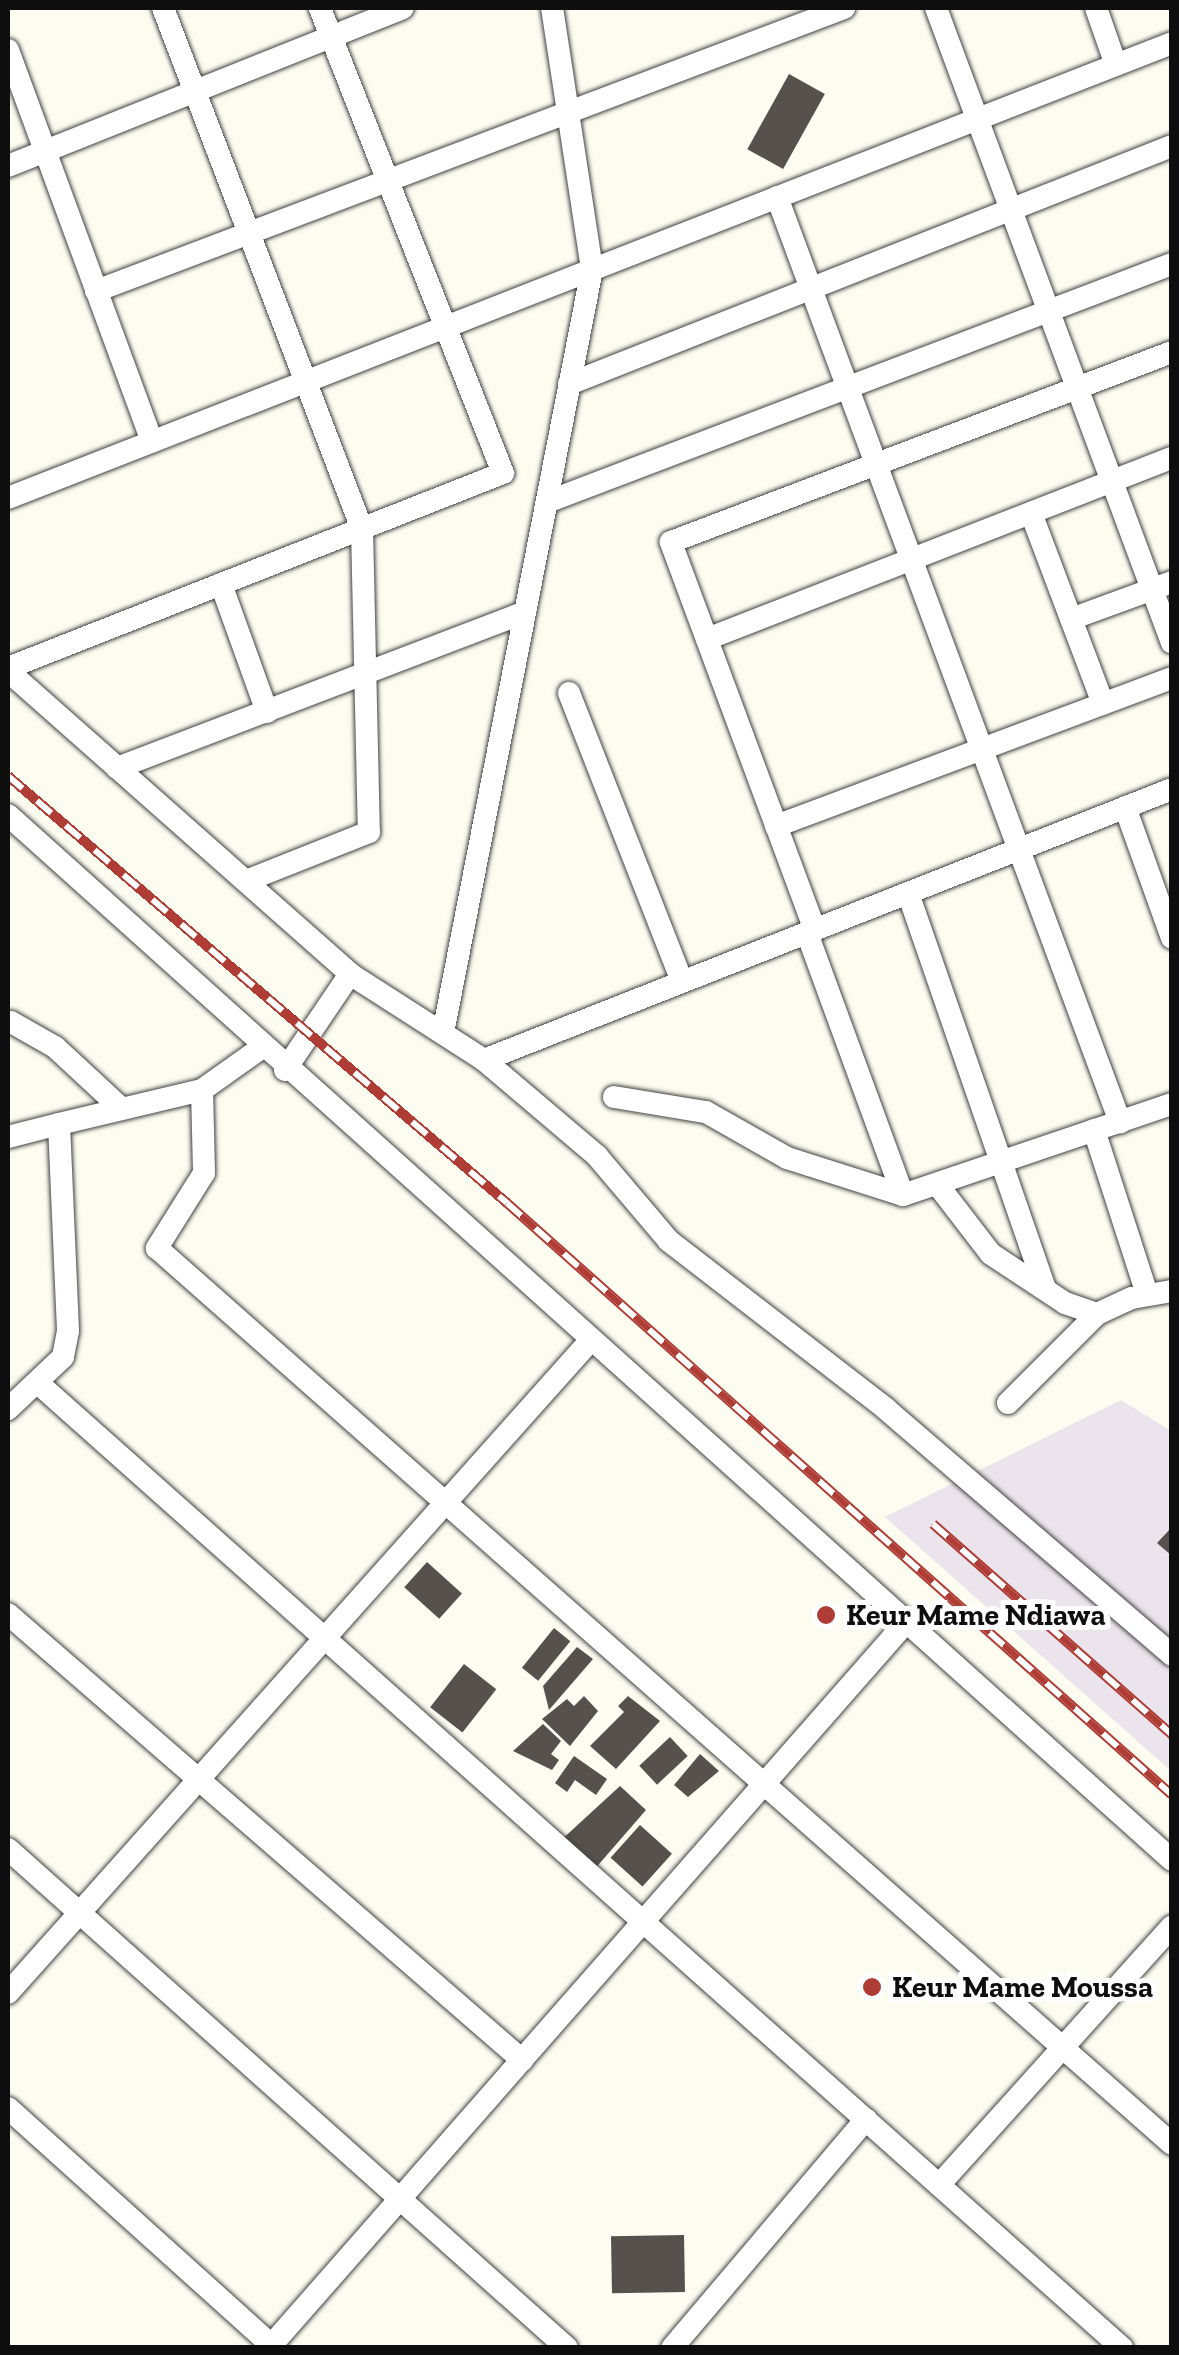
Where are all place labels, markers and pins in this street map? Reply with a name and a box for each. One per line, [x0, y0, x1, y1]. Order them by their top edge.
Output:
place label: Keur Mame Ndiawa [846, 1597, 1106, 1633]
marker: Keur Mame Ndiawa [815, 1604, 837, 1626]
place label: Keur Mame Moussa [892, 1969, 1154, 2005]
marker: Keur Mame Moussa [861, 1976, 883, 1998]

